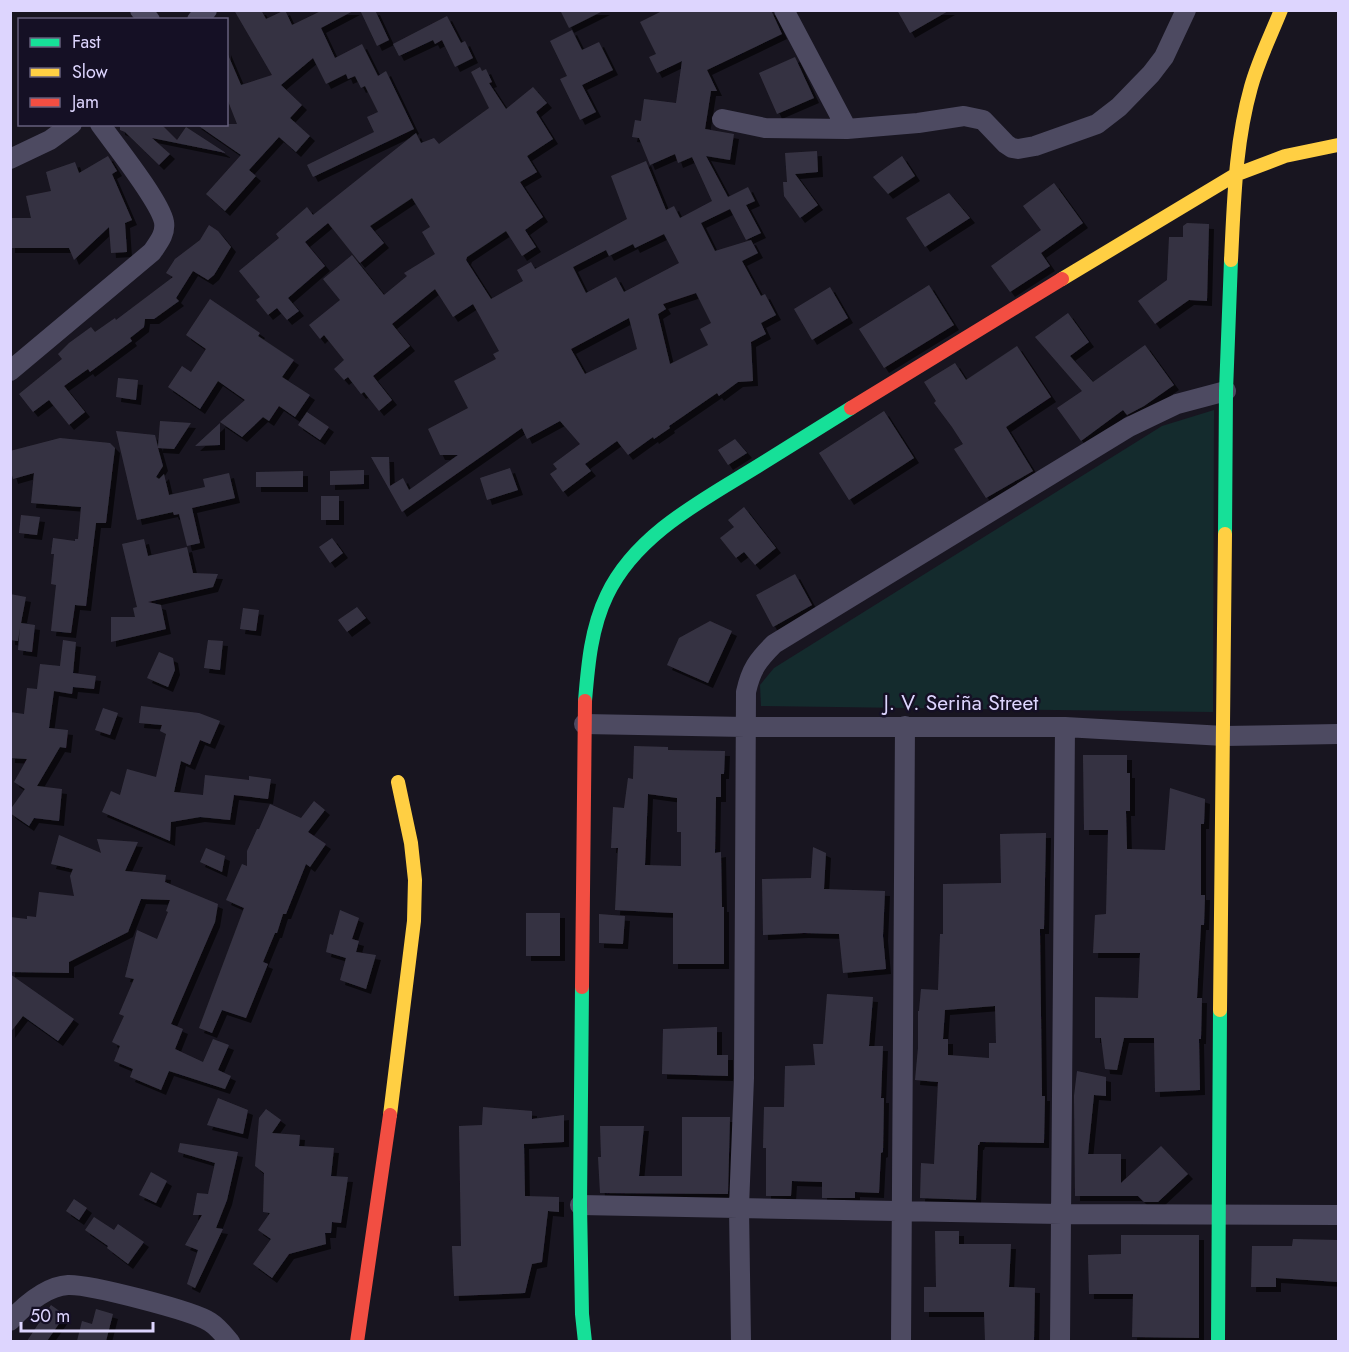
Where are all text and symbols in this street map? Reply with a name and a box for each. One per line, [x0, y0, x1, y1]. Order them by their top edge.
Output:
legend [18, 18, 228, 126]
text: Fast [72, 29, 101, 55]
text: Slow [72, 59, 109, 85]
text: Jam [70, 89, 99, 115]
street label: J. V. Seriña Street [881, 688, 1038, 718]
scale bar [21, 1295, 153, 1333]
text: 50 m [30, 1303, 70, 1329]

